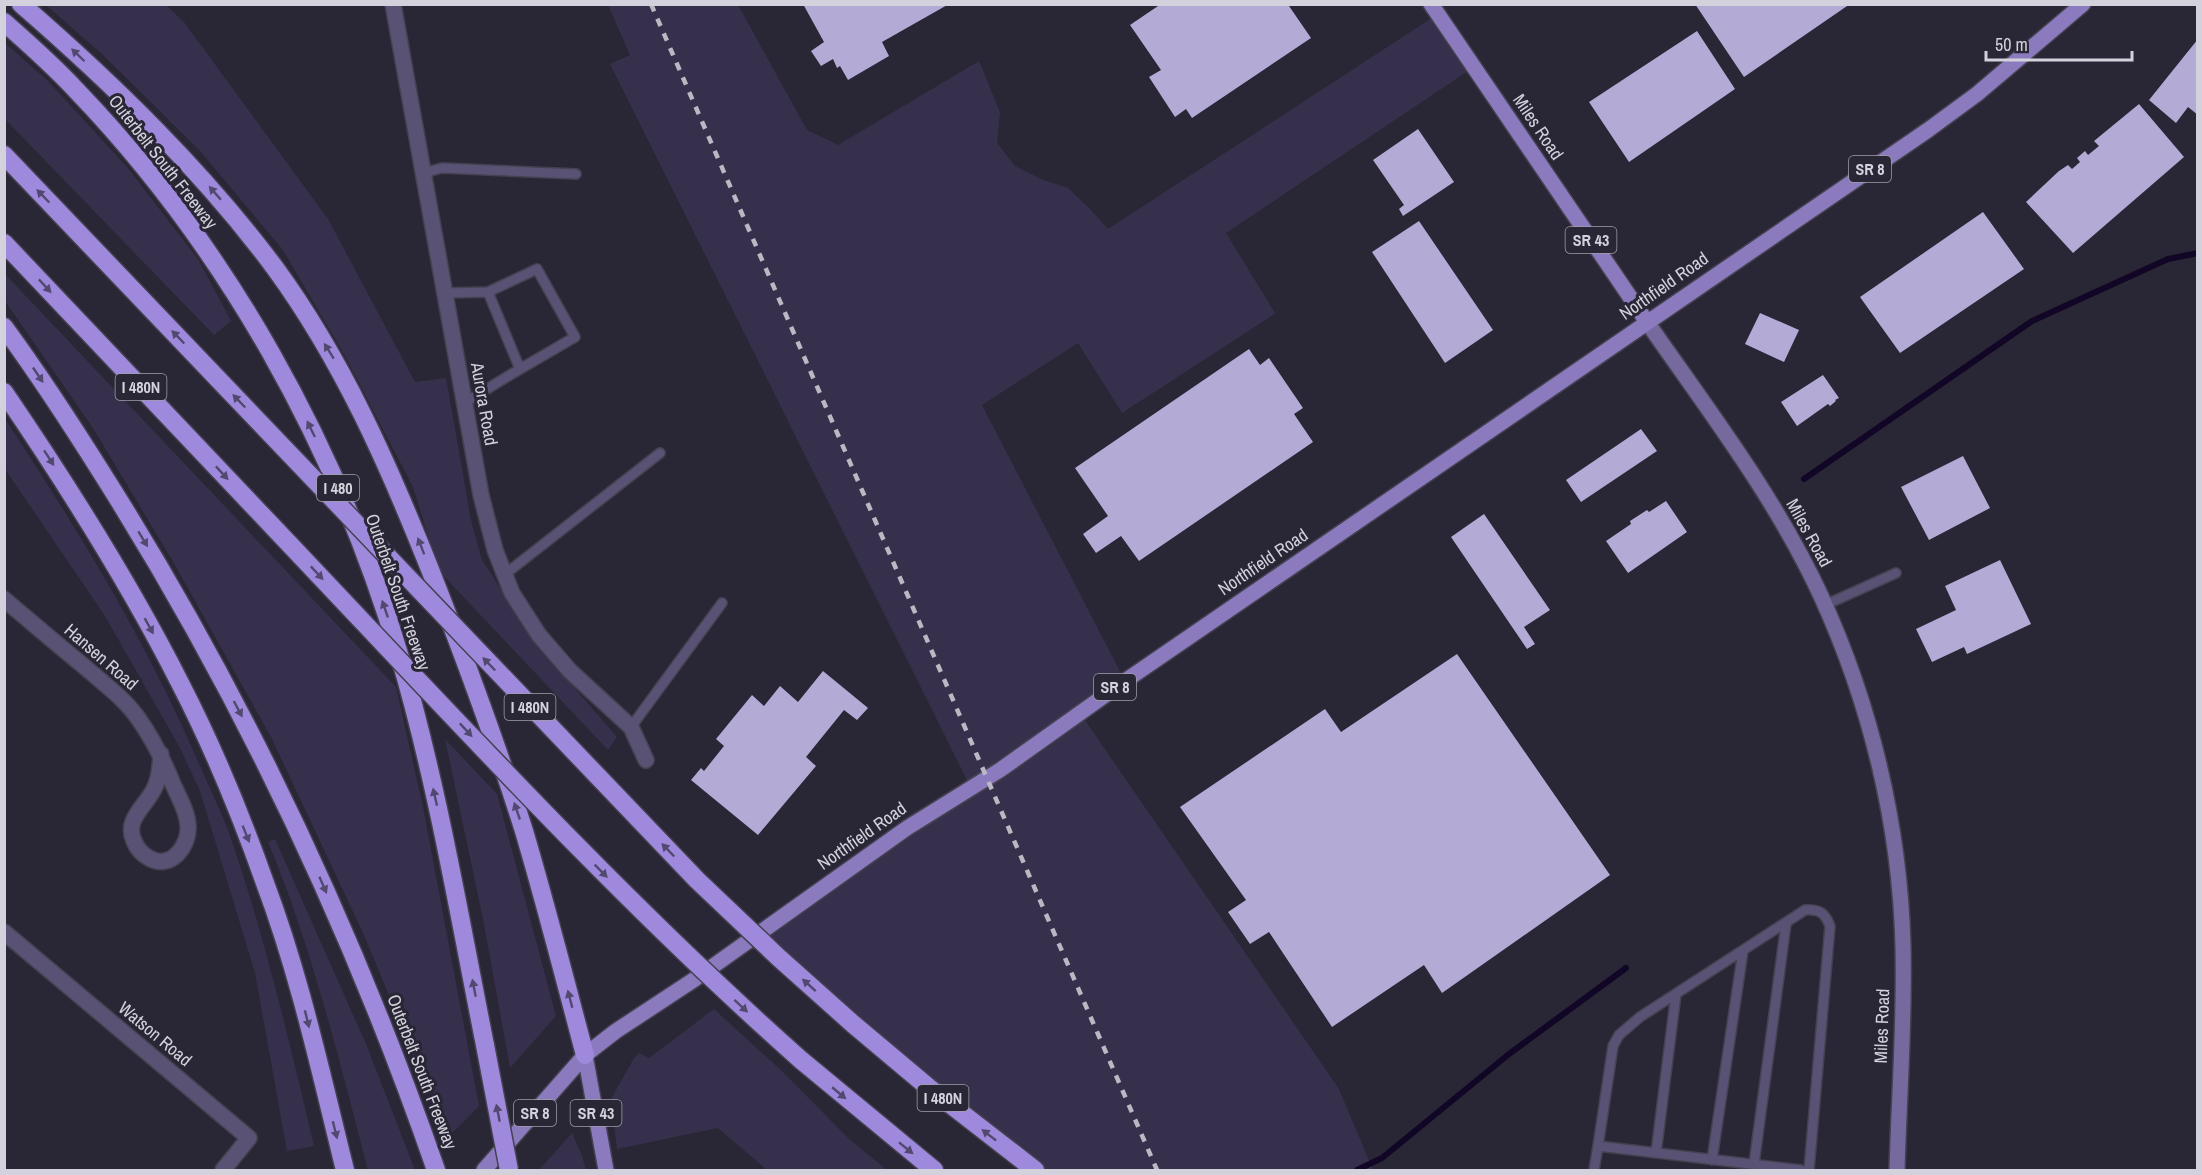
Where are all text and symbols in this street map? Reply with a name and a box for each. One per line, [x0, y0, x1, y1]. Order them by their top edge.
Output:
scale bar [1986, 24, 2132, 62]
text: 50 m [1995, 32, 2028, 57]
one-way arrow [71, 48, 85, 62]
street label: Outerbelt South Freeway [103, 89, 224, 235]
street label: Miles Road [1507, 89, 1570, 165]
road number: SR 8 [1849, 156, 1891, 182]
one-way arrow [208, 186, 222, 201]
one-way arrow [37, 189, 51, 203]
road number: SR 43 [1566, 227, 1616, 253]
street label: Northfield Road [1614, 246, 1713, 325]
one-way arrow [38, 278, 51, 293]
one-way arrow [171, 329, 185, 344]
one-way arrow [323, 343, 334, 359]
street label: Aurora Road [465, 360, 504, 447]
one-way arrow [32, 366, 44, 382]
road number: I 480N [116, 374, 166, 400]
one-way arrow [232, 394, 246, 409]
one-way arrow [306, 420, 315, 437]
one-way arrow [43, 450, 54, 466]
one-way arrow [215, 466, 229, 481]
road number: I 480 [317, 475, 359, 501]
street label: Miles Road [1780, 494, 1838, 571]
street label: Outerbelt South Freeway [360, 510, 437, 674]
street label: Northfield Road [1213, 522, 1313, 601]
one-way arrow [137, 531, 148, 547]
one-way arrow [415, 537, 425, 555]
one-way arrow [310, 566, 324, 581]
one-way arrow [379, 600, 389, 618]
one-way arrow [144, 617, 154, 634]
street label: Hansen Road [59, 618, 144, 696]
one-way arrow [483, 658, 497, 672]
road number: SR 8 [1094, 674, 1136, 700]
road number: I 480N [504, 694, 556, 720]
one-way arrow [233, 701, 243, 718]
one-way arrow [459, 723, 473, 738]
one-way arrow [430, 788, 440, 806]
street label: Northfield Road [812, 796, 911, 875]
one-way arrow [511, 802, 521, 820]
one-way arrow [241, 825, 251, 843]
one-way arrow [661, 843, 675, 858]
one-way arrow [593, 863, 607, 877]
one-way arrow [318, 876, 328, 894]
one-way arrow [469, 978, 478, 997]
one-way arrow [802, 978, 817, 992]
street label: Miles Road [1868, 988, 1895, 1064]
one-way arrow [565, 989, 574, 1007]
street label: Outerbelt South Freeway [381, 991, 464, 1153]
street label: Watson Road [113, 995, 197, 1072]
one-way arrow [733, 999, 748, 1012]
one-way arrow [303, 1009, 313, 1028]
road number: I 480N [918, 1085, 968, 1111]
one-way arrow [831, 1086, 846, 1099]
road number: SR 8 [514, 1100, 556, 1126]
road number: SR 43 [570, 1100, 622, 1126]
one-way arrow [493, 1103, 502, 1122]
one-way arrow [331, 1121, 341, 1139]
one-way arrow [981, 1128, 997, 1141]
one-way arrow [898, 1142, 914, 1155]

